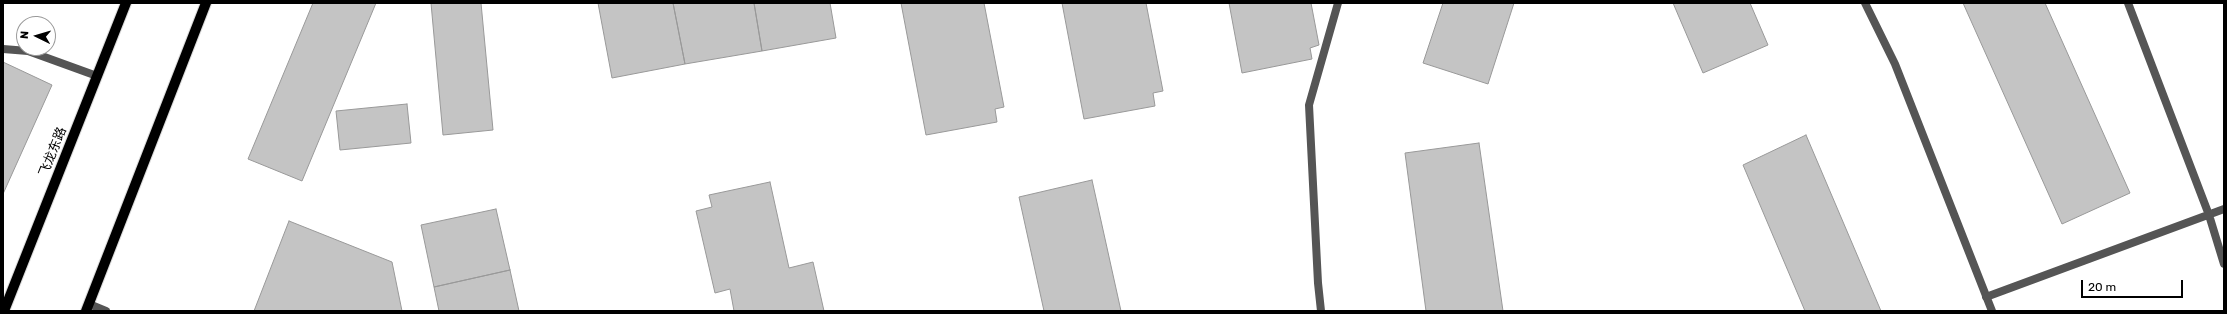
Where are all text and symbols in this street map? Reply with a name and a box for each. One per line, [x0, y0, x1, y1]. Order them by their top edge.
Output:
north arrow [16, 16, 56, 56]
text: N [18, 30, 31, 40]
street label: 飞龙东路 [36, 125, 70, 179]
scale bar [2083, 272, 2185, 298]
text: 20 m [2088, 280, 2116, 294]

